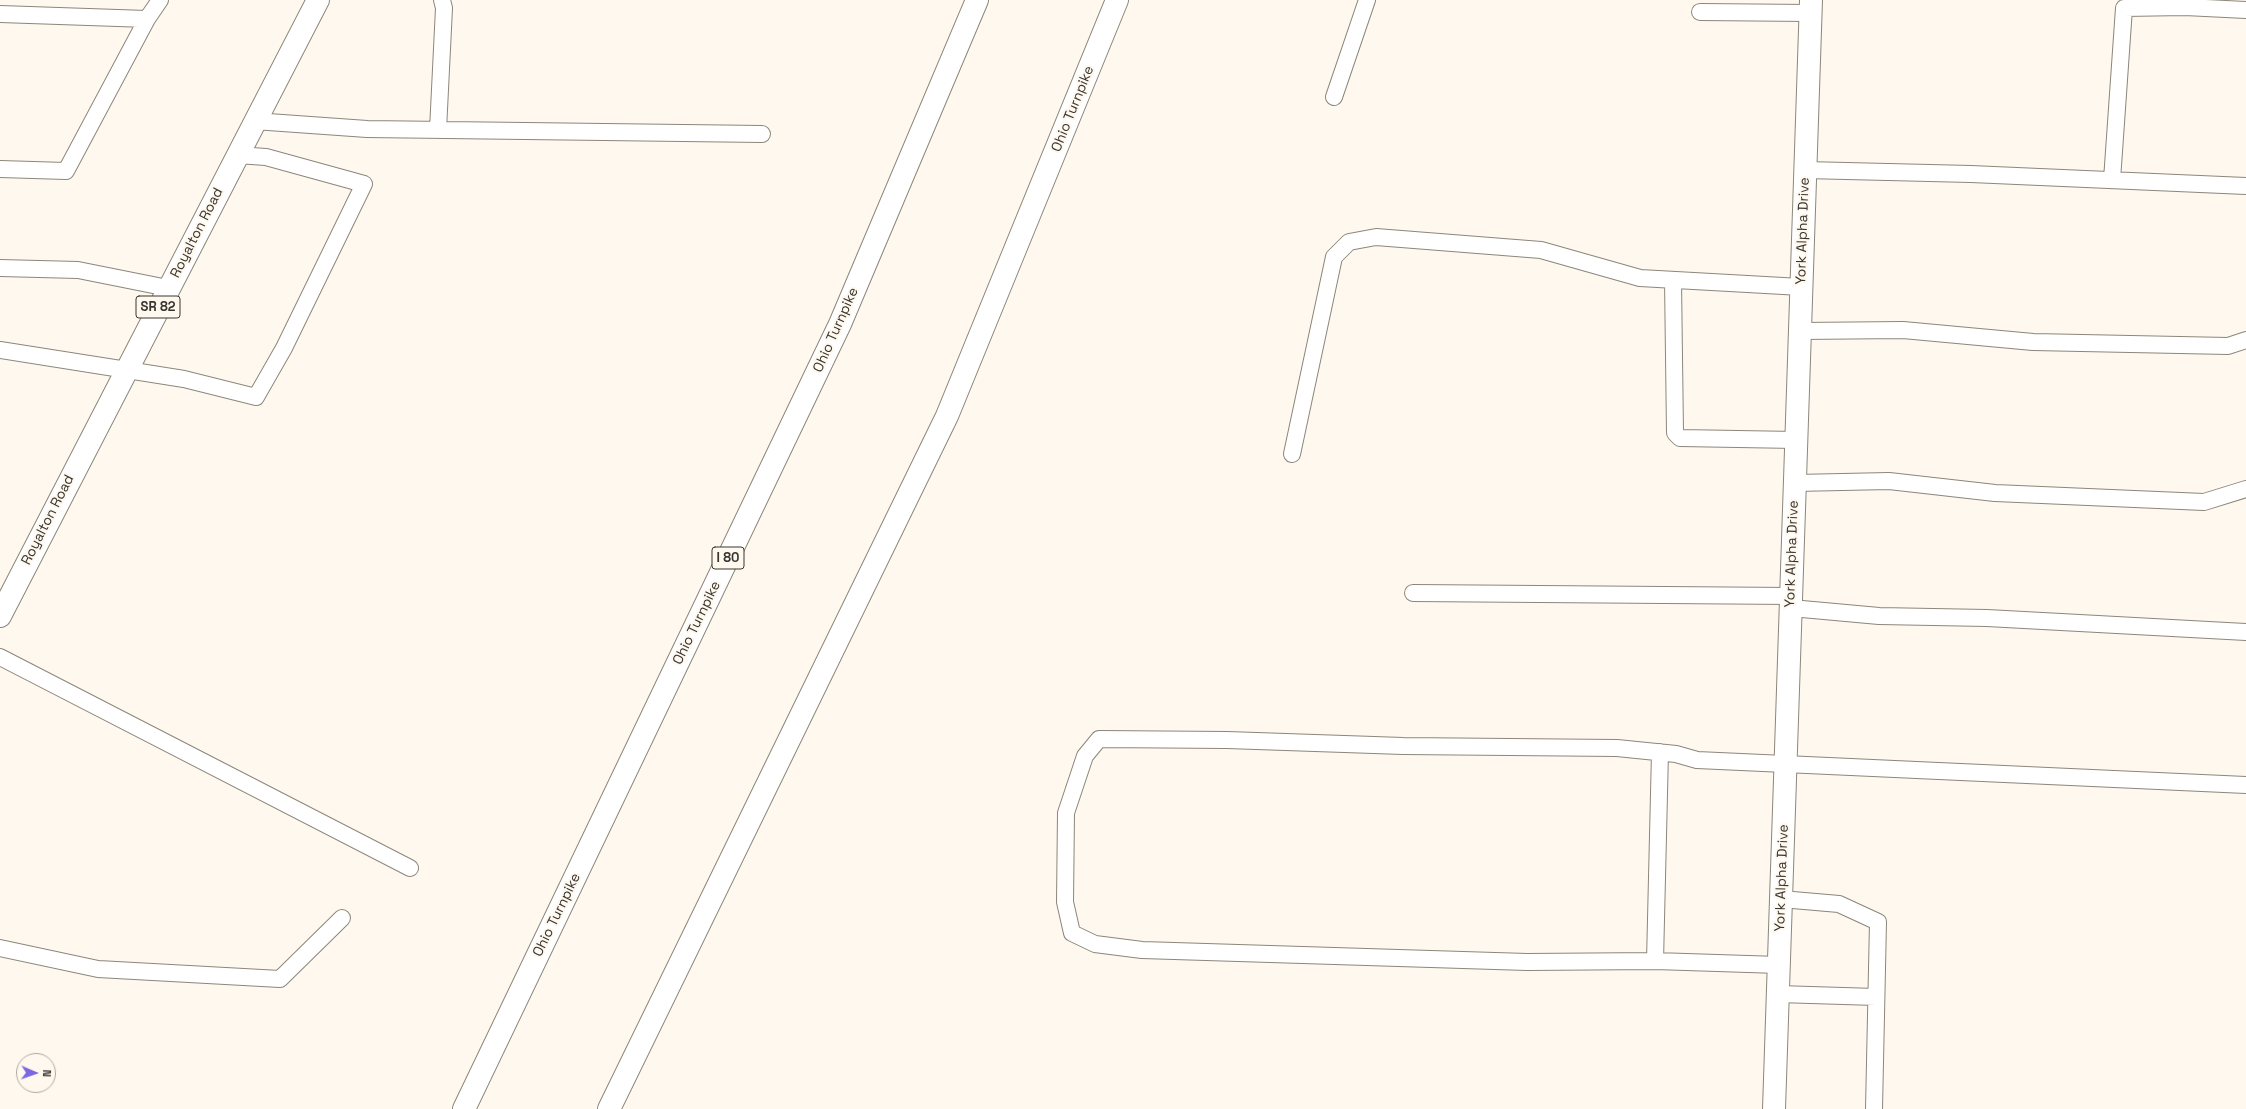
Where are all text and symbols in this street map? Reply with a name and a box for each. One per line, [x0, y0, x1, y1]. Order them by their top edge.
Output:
street label: Ohio Turnpike [1048, 64, 1098, 154]
street label: York Alpha Drive [1793, 177, 1813, 285]
street label: Royalton Road [167, 185, 227, 281]
street label: Ohio Turnpike [810, 285, 862, 375]
road number: SR 82 [136, 296, 180, 318]
street label: Royalton Road [18, 472, 78, 568]
street label: York Alpha Drive [1782, 500, 1802, 608]
road number: I 80 [712, 547, 744, 569]
street label: Ohio Turnpike [669, 578, 725, 668]
street label: York Alpha Drive [1772, 824, 1792, 932]
street label: Ohio Turnpike [529, 870, 585, 960]
north arrow [16, 1053, 56, 1093]
text: N [40, 1069, 54, 1077]

